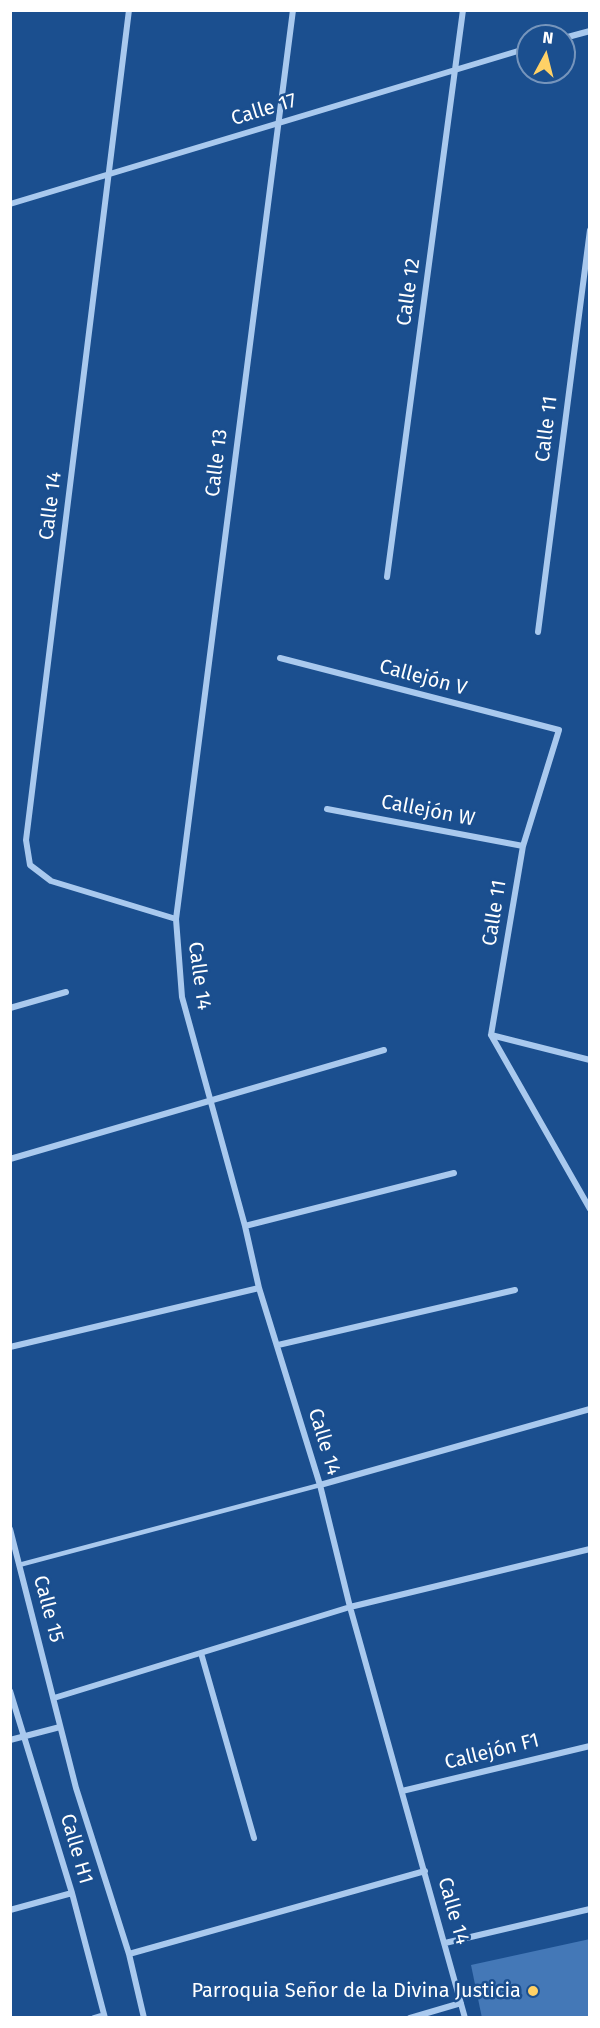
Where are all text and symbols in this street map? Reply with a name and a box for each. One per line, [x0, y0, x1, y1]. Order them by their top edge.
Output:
north arrow [516, 24, 576, 84]
text: N [542, 28, 554, 48]
street label: Calle 17 [228, 89, 300, 131]
street label: Calle 12 [392, 257, 426, 327]
street label: Calle 11 [531, 395, 563, 463]
street label: Calle 13 [201, 428, 233, 498]
street label: Calle 14 [35, 470, 67, 542]
street label: Callejón V [377, 655, 469, 701]
street label: Callejón W [379, 790, 477, 832]
street label: Calle 11 [478, 878, 512, 948]
street label: Calle 14 [182, 940, 216, 1012]
street label: Calle 14 [302, 1406, 346, 1478]
street label: Calle 15 [28, 1573, 68, 1645]
street label: Callejón F1 [442, 1729, 542, 1775]
street label: Calle H1 [55, 1811, 97, 1887]
street label: Calle 14 [432, 1875, 474, 1947]
place label: Parroquia Señor de la Divina Justicia [191, 1979, 521, 2003]
marker: Parroquia Señor de la Divina Justicia [526, 1984, 540, 1998]

